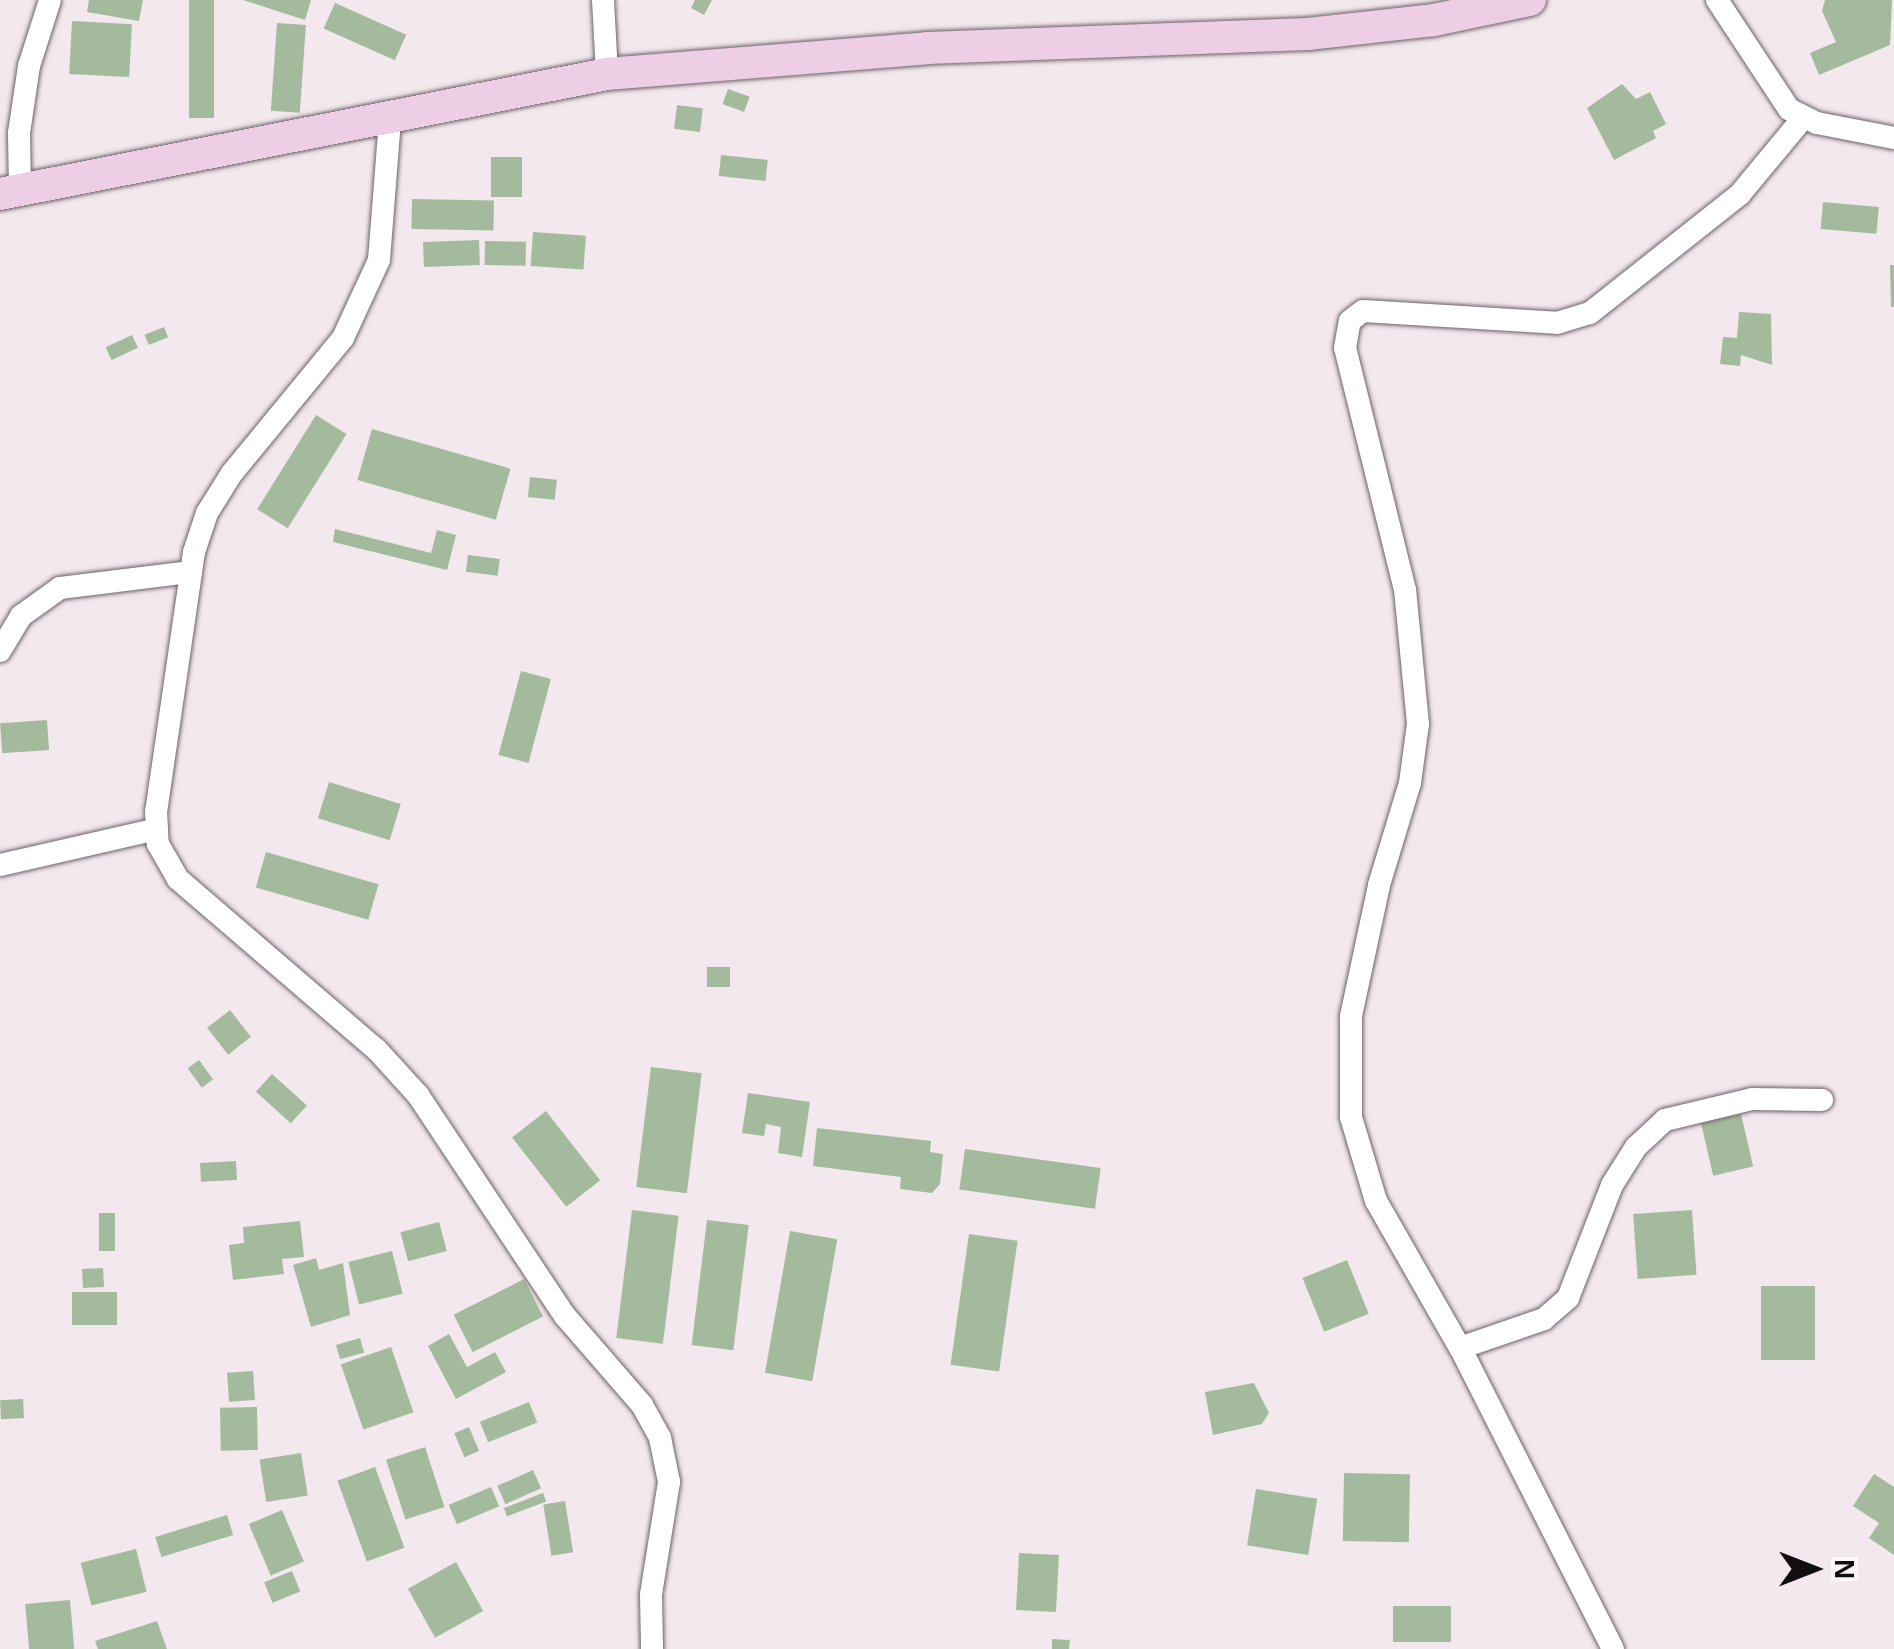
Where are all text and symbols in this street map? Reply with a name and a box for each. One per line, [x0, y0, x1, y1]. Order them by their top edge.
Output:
north arrow [1764, 1519, 1864, 1619]
text: N [1829, 1559, 1860, 1579]

